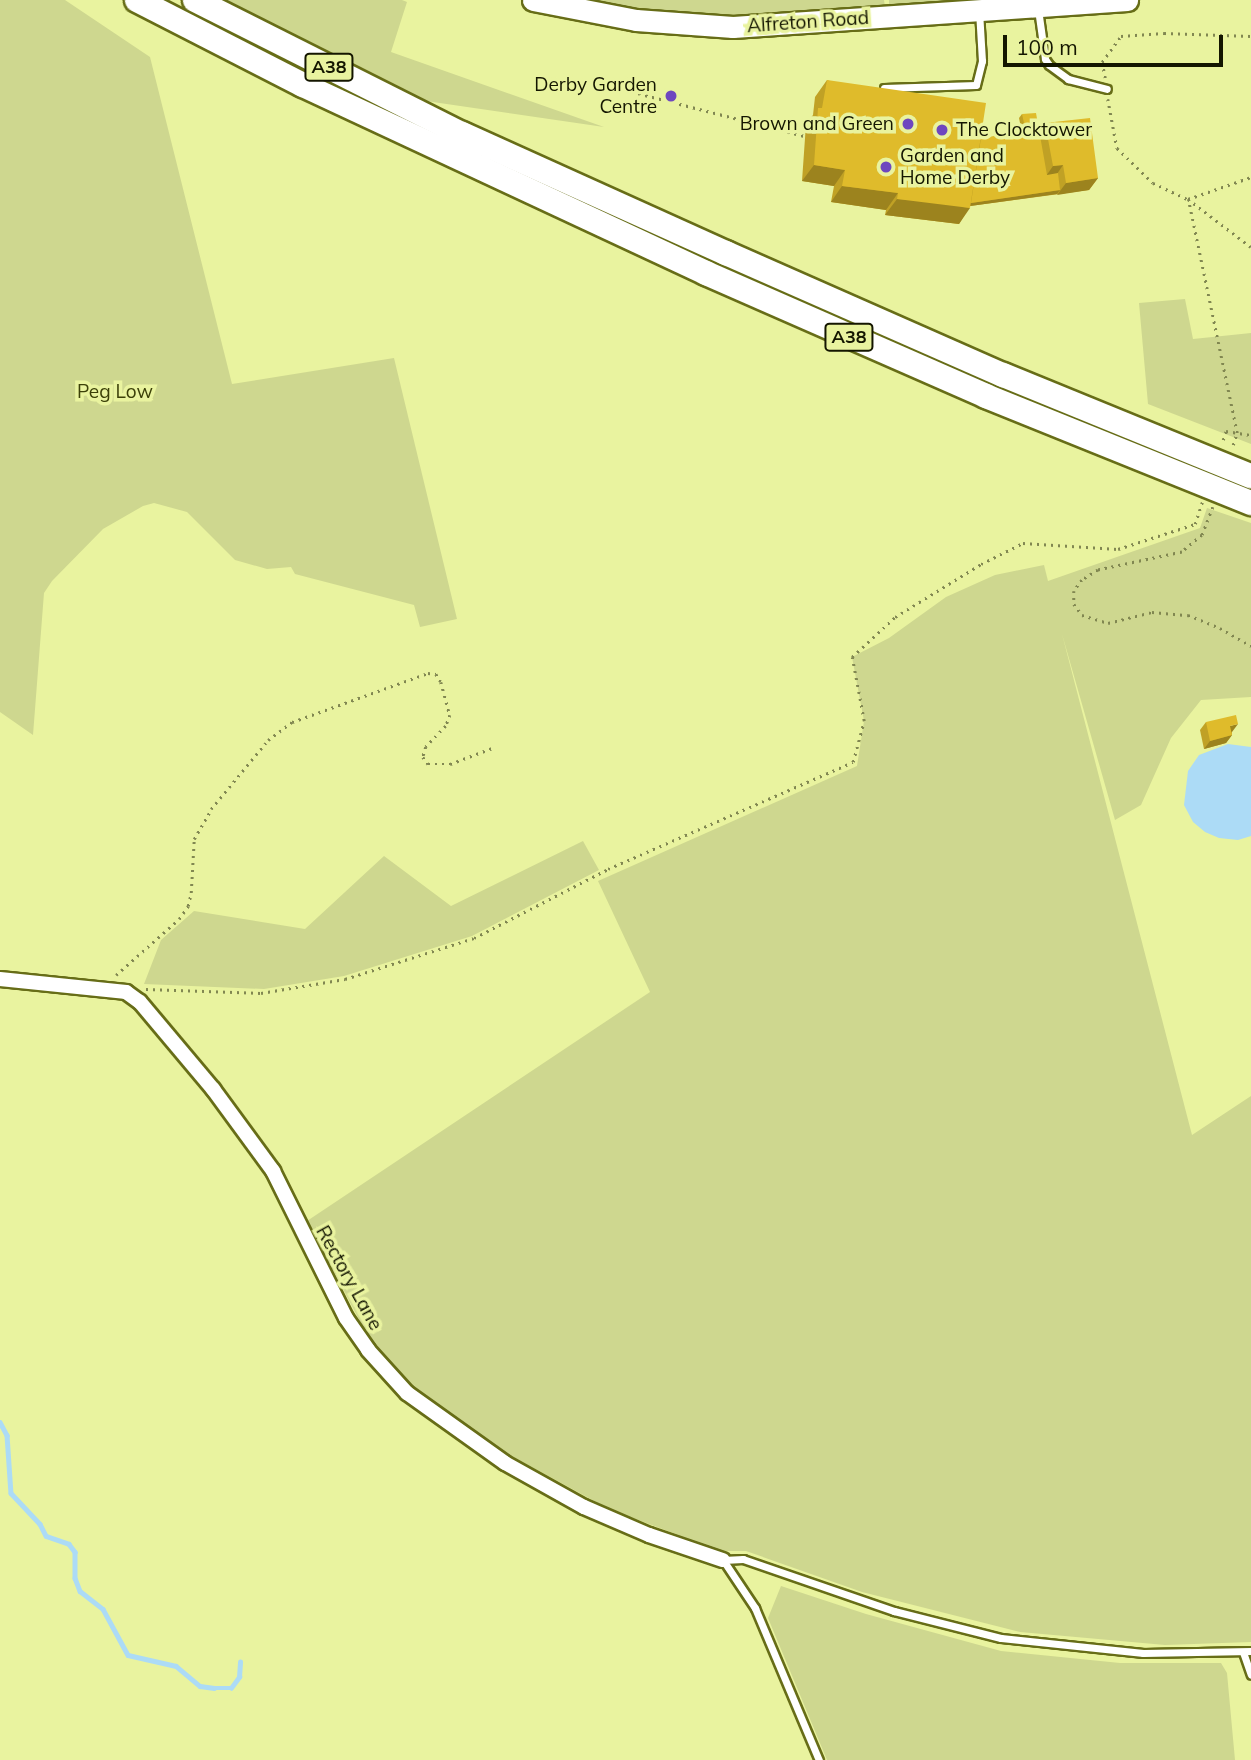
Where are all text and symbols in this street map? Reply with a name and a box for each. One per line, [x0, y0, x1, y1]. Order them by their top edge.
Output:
street label: Alfreton Road [746, 6, 870, 38]
scale bar [1006, 21, 1226, 65]
text: 100 m [1016, 34, 1078, 60]
road number: A38 [303, 52, 355, 82]
place label: Derby Garden Centre [534, 74, 657, 118]
marker: Derby Garden Centre [663, 88, 679, 104]
place label: Brown and Green [740, 113, 894, 135]
marker: Brown and Green [900, 116, 916, 132]
place label: The Clocktower [956, 119, 1092, 141]
marker: The Clocktower [934, 122, 950, 138]
place label: Garden and Home Derby [900, 145, 1010, 189]
marker: Garden and Home Derby [878, 159, 894, 175]
road number: A38 [823, 323, 875, 352]
park label: Peg Low [77, 381, 153, 403]
street label: Rectory Lane [311, 1222, 387, 1334]

